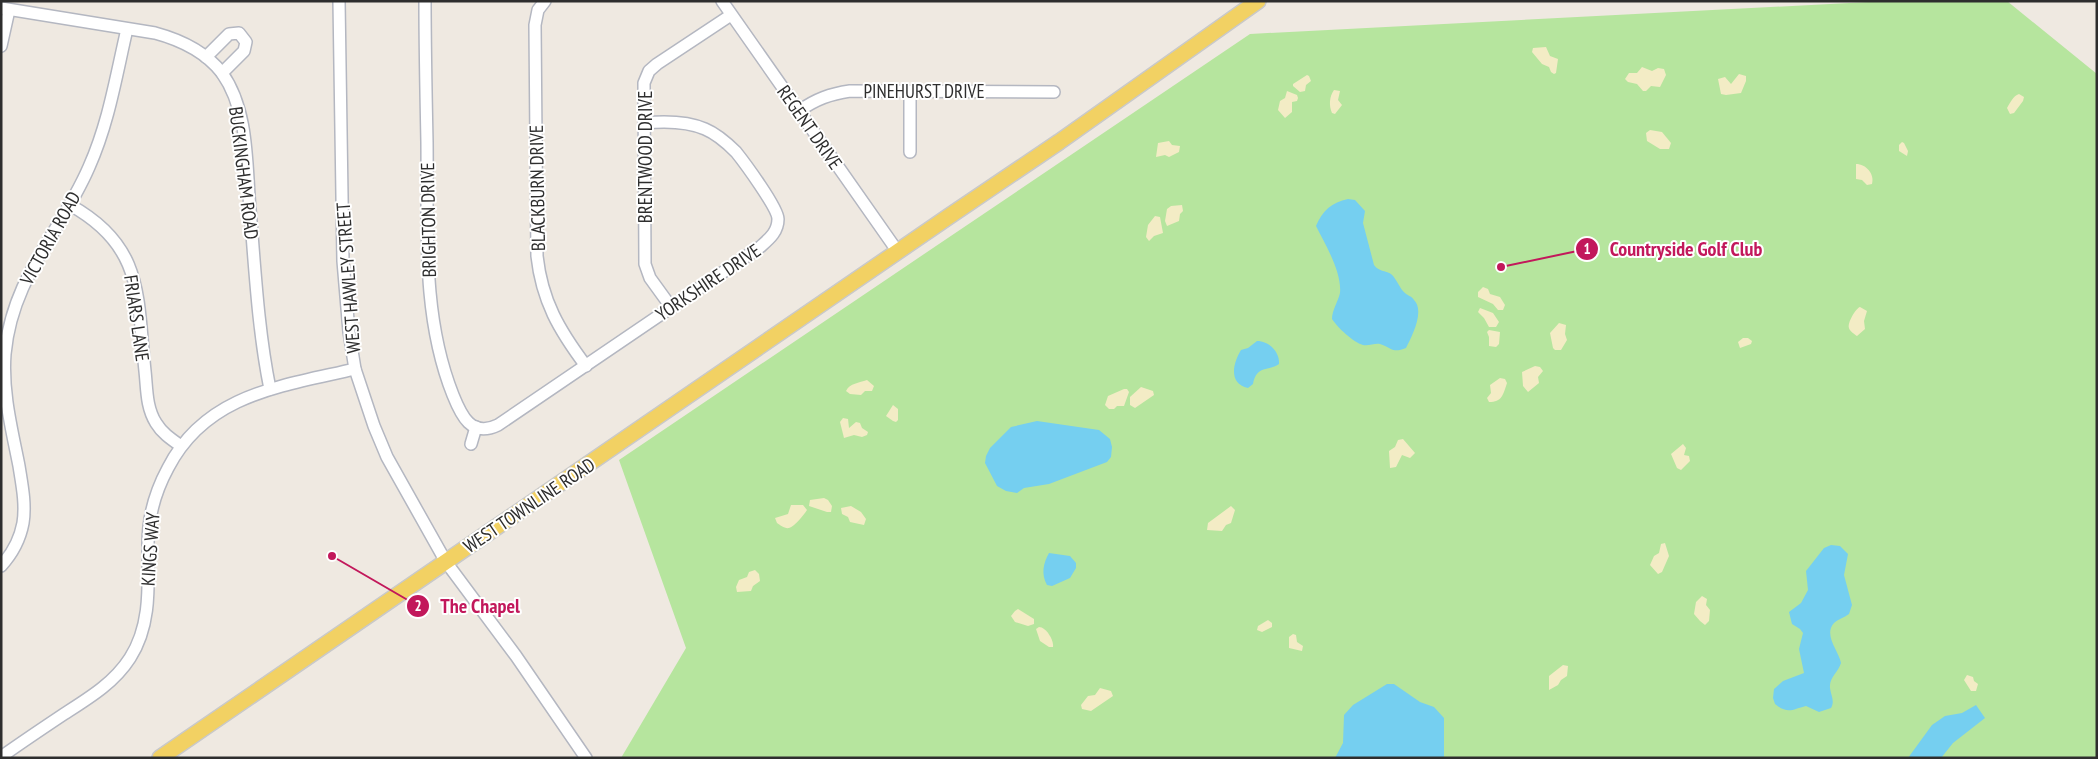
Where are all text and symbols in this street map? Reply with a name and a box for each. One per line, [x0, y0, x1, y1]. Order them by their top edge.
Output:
street label: PINEHURST DRIVE [863, 79, 985, 103]
street label: REGENT DRIVE [772, 80, 848, 174]
street label: BRENTWOOD DRIVE [633, 91, 657, 223]
street label: BUCKINGHAM ROAD [224, 105, 264, 241]
street label: BLACKBURN DRIVE [524, 125, 550, 251]
street label: BRIGHTON DRIVE [415, 162, 441, 278]
street label: VICTORIA ROAD [14, 187, 86, 290]
street label: WEST HAWLEY STREET [331, 201, 365, 354]
callout: Countryside Golf Club [1574, 231, 1772, 266]
text: Countryside Golf Club [1610, 236, 1762, 262]
street label: YORKSHIRE DRIVE [651, 238, 765, 326]
text: 1 [1583, 239, 1591, 258]
street label: FRIARS LANE [119, 273, 155, 363]
street label: WEST TOWNLINE ROAD [459, 452, 599, 558]
street label: KINGS WAY [135, 511, 165, 587]
callout: The Chapel [405, 589, 530, 624]
text: The Chapel [440, 593, 520, 619]
text: 2 [414, 596, 422, 615]

